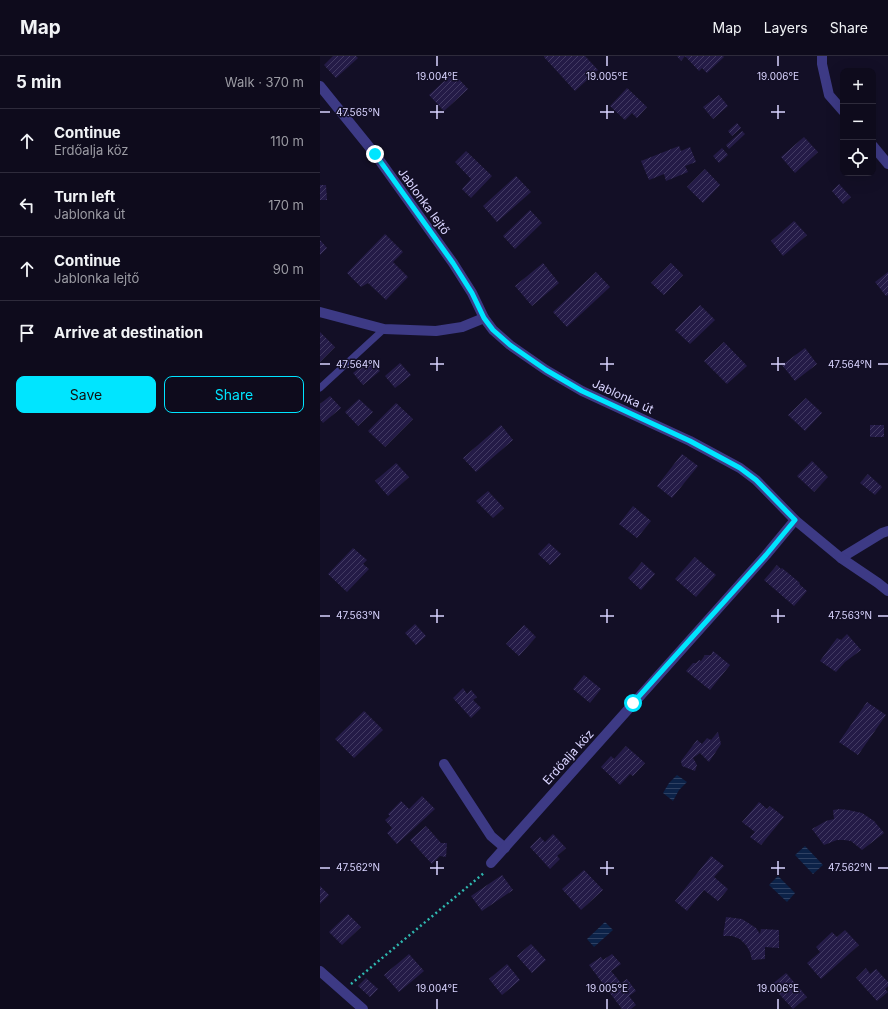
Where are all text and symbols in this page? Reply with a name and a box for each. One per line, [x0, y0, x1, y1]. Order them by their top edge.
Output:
text: Map [20, 16, 61, 39]
text: Map [713, 19, 742, 36]
text: Layers [764, 19, 808, 36]
text: Share [830, 19, 868, 36]
map controls [840, 68, 876, 176]
button: + [840, 68, 876, 104]
text: 19.004°E [416, 70, 458, 82]
text: 19.005°E [586, 70, 628, 82]
text: 19.006°E [757, 70, 799, 82]
text: 5 min [16, 72, 62, 92]
text: Walk · 370 m [225, 74, 304, 90]
button: − [840, 104, 876, 140]
text: 47.565°N [336, 106, 380, 118]
text: Continue [54, 123, 121, 142]
icon: ahead [16, 130, 38, 152]
text: 110 m [270, 133, 304, 149]
button: locate [840, 140, 876, 176]
text: Erdőalja köz [54, 142, 129, 158]
route end [366, 145, 384, 163]
street label: Jablonka lejtő [395, 165, 453, 237]
text: Turn left [54, 187, 115, 206]
icon: left [16, 194, 38, 216]
text: 170 m [268, 197, 304, 213]
text: Jablonka út [54, 206, 125, 222]
text: Continue [54, 251, 121, 270]
icon: ahead [16, 258, 38, 280]
text: 90 m [273, 261, 304, 277]
text: Jablonka lejtő [54, 270, 139, 286]
icon: arrive [16, 322, 38, 344]
text: Arrive at destination [54, 323, 203, 342]
text: 47.564°N [336, 358, 380, 370]
text: 47.564°N [828, 358, 872, 370]
street label: Jablonka út [590, 375, 656, 417]
button: Save [16, 376, 156, 413]
button: Share [164, 376, 304, 413]
text: 47.563°N [336, 609, 380, 621]
text: 47.563°N [828, 609, 872, 621]
route start [624, 694, 642, 712]
street label: Erdőalja köz [539, 726, 597, 788]
text: 47.562°N [336, 861, 380, 873]
text: 47.562°N [828, 861, 872, 873]
text: 19.004°E [416, 982, 458, 994]
text: 19.005°E [586, 982, 628, 994]
text: 19.006°E [757, 982, 799, 994]

